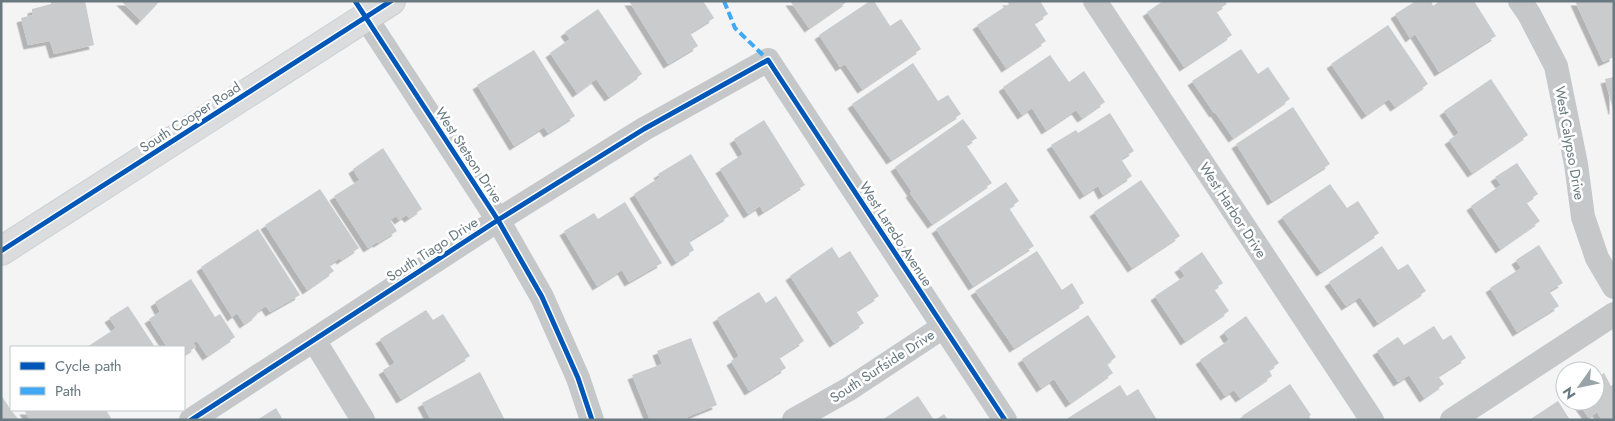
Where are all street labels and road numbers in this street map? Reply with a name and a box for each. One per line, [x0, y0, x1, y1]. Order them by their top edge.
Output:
street label: South Cooper Road [136, 77, 244, 157]
street label: West Calypso Drive [1550, 84, 1590, 202]
street label: West Stetson Drive [430, 103, 508, 207]
street label: West Harbor Drive [1195, 158, 1271, 262]
street label: West Laredo Avenue [855, 178, 937, 290]
street label: South Tiago Drive [382, 212, 482, 286]
street label: South Surfside Drive [826, 325, 938, 407]

